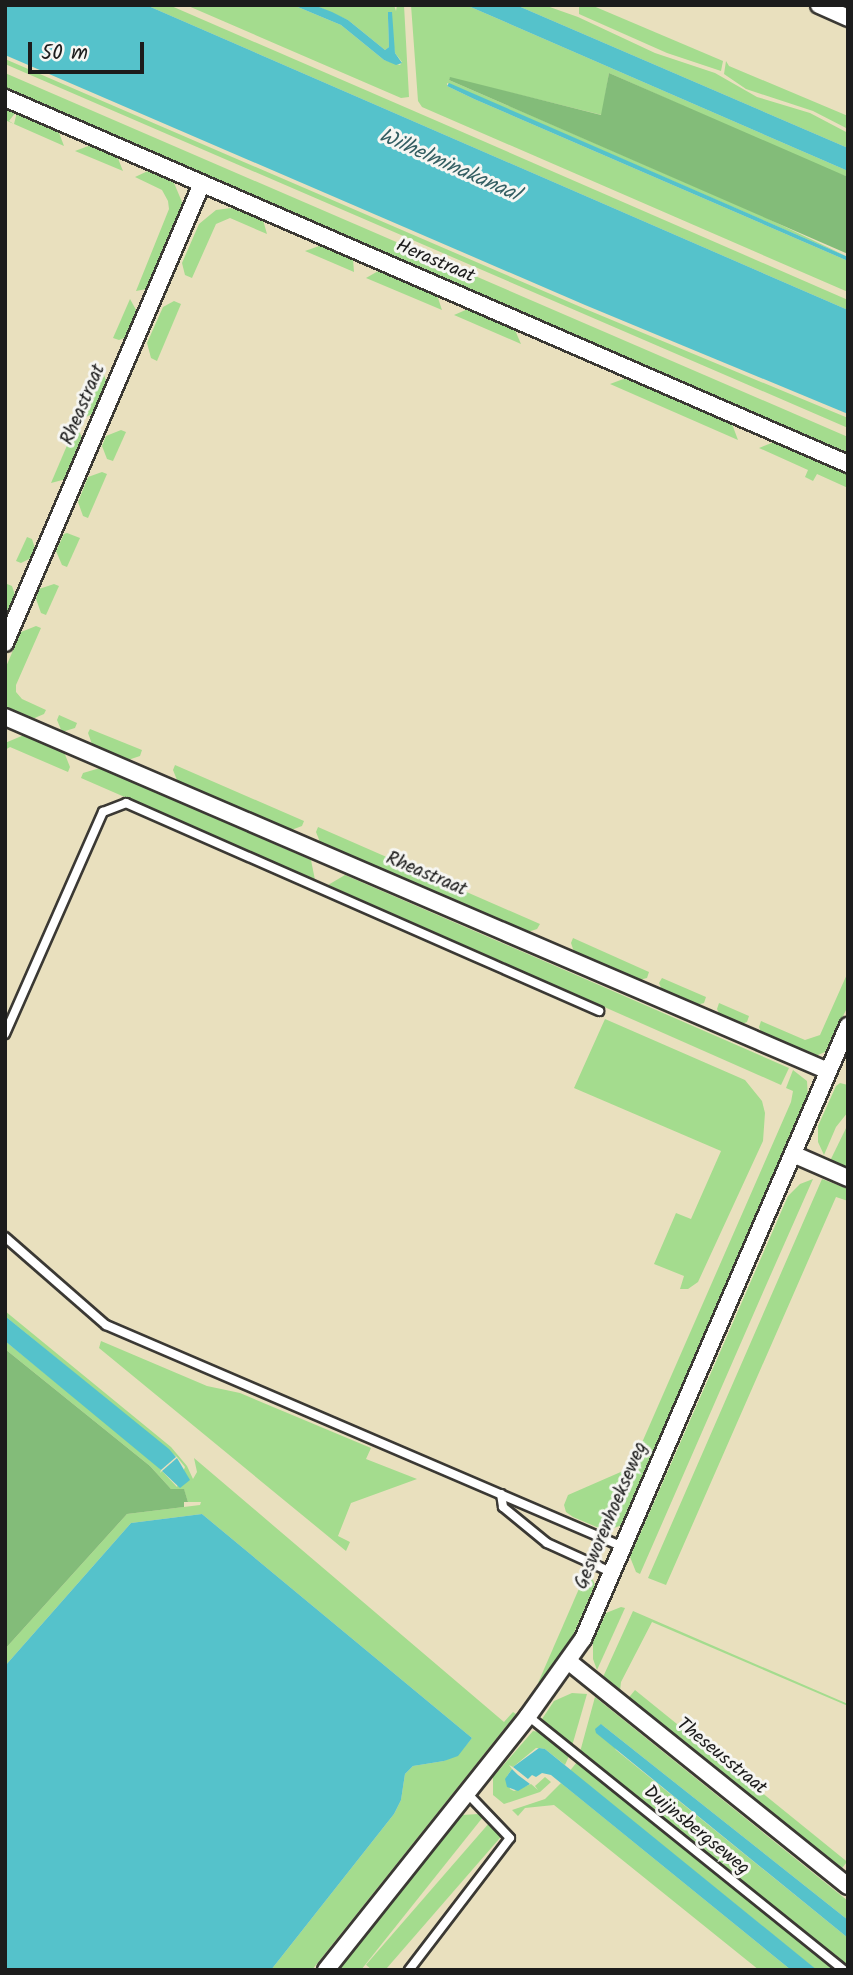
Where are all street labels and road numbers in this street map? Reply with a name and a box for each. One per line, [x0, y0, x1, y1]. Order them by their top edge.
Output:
street label: Herastraat [392, 235, 478, 289]
street label: Rheastraat [57, 361, 111, 449]
street label: Rheastraat [382, 848, 470, 902]
street label: Gesworenhoekseweg [571, 1439, 653, 1593]
street label: Theseusstraat [671, 1714, 771, 1800]
street label: Duijnsbergseweg [638, 1781, 754, 1881]

